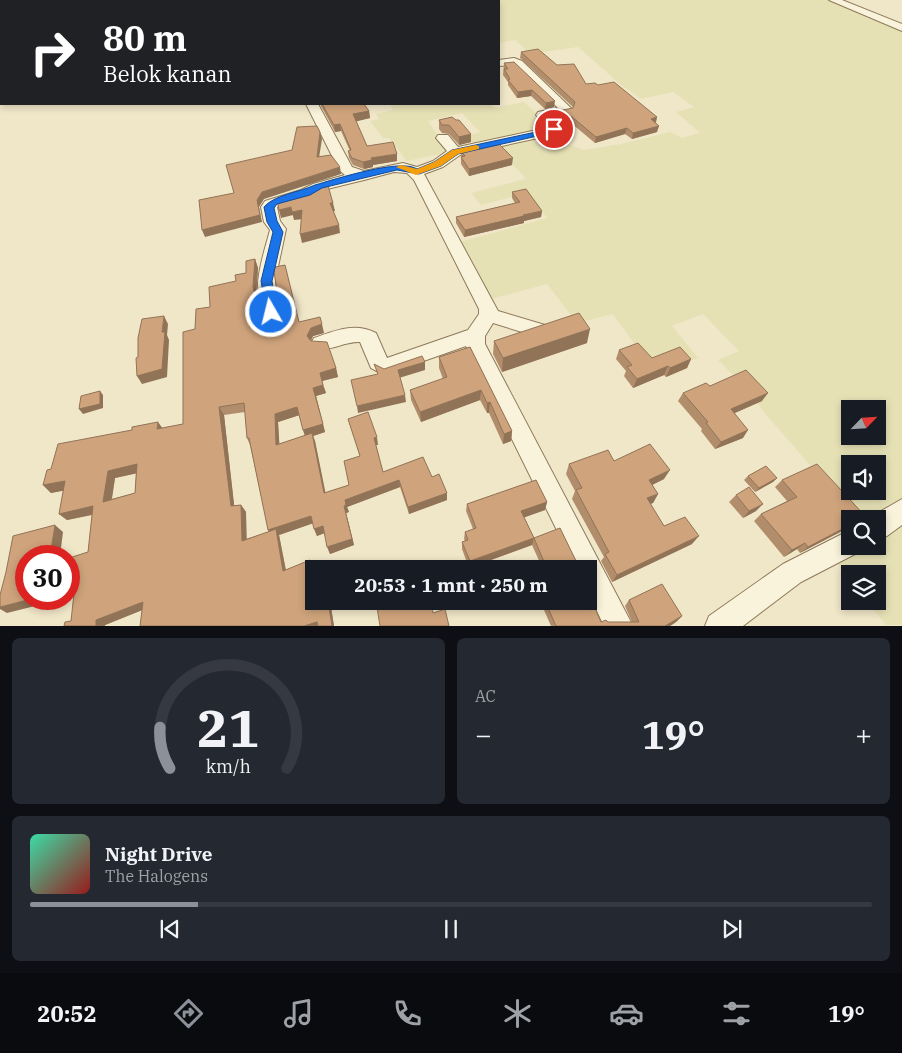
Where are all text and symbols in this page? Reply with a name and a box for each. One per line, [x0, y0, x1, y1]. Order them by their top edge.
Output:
text: 80 m [103, 15, 187, 61]
icon: right [20, 20, 85, 85]
text: Belok kanan [103, 59, 231, 88]
pin [533, 108, 575, 150]
icon: arrive [540, 115, 568, 143]
position arrow [244, 285, 296, 337]
north arrow [841, 400, 886, 445]
map controls [841, 400, 886, 610]
button: sound [841, 455, 886, 500]
button: search [841, 510, 886, 555]
speed limit sign: 30 [15, 545, 80, 610]
button: layers [841, 565, 886, 610]
text: 20:53 · 1 mnt · 250 m [354, 573, 548, 597]
text: AC [475, 686, 496, 706]
text: 21 [197, 694, 260, 761]
text: 19° [642, 710, 705, 759]
text: − [475, 716, 492, 753]
text: + [855, 716, 872, 753]
text: km/h [206, 755, 251, 778]
text: Night Drive [105, 842, 213, 866]
text: The Halogens [105, 866, 208, 886]
icon: previous [156, 915, 184, 943]
icon: pause [437, 915, 465, 943]
icon: next [718, 915, 746, 943]
icon: directions [171, 996, 206, 1031]
icon: music [281, 996, 316, 1031]
icon: phone [390, 996, 425, 1031]
icon: climate [500, 996, 535, 1031]
icon: car [609, 996, 644, 1031]
icon: filters [719, 996, 754, 1031]
text: 20:52 [37, 999, 97, 1028]
text: 19° [828, 999, 865, 1028]

